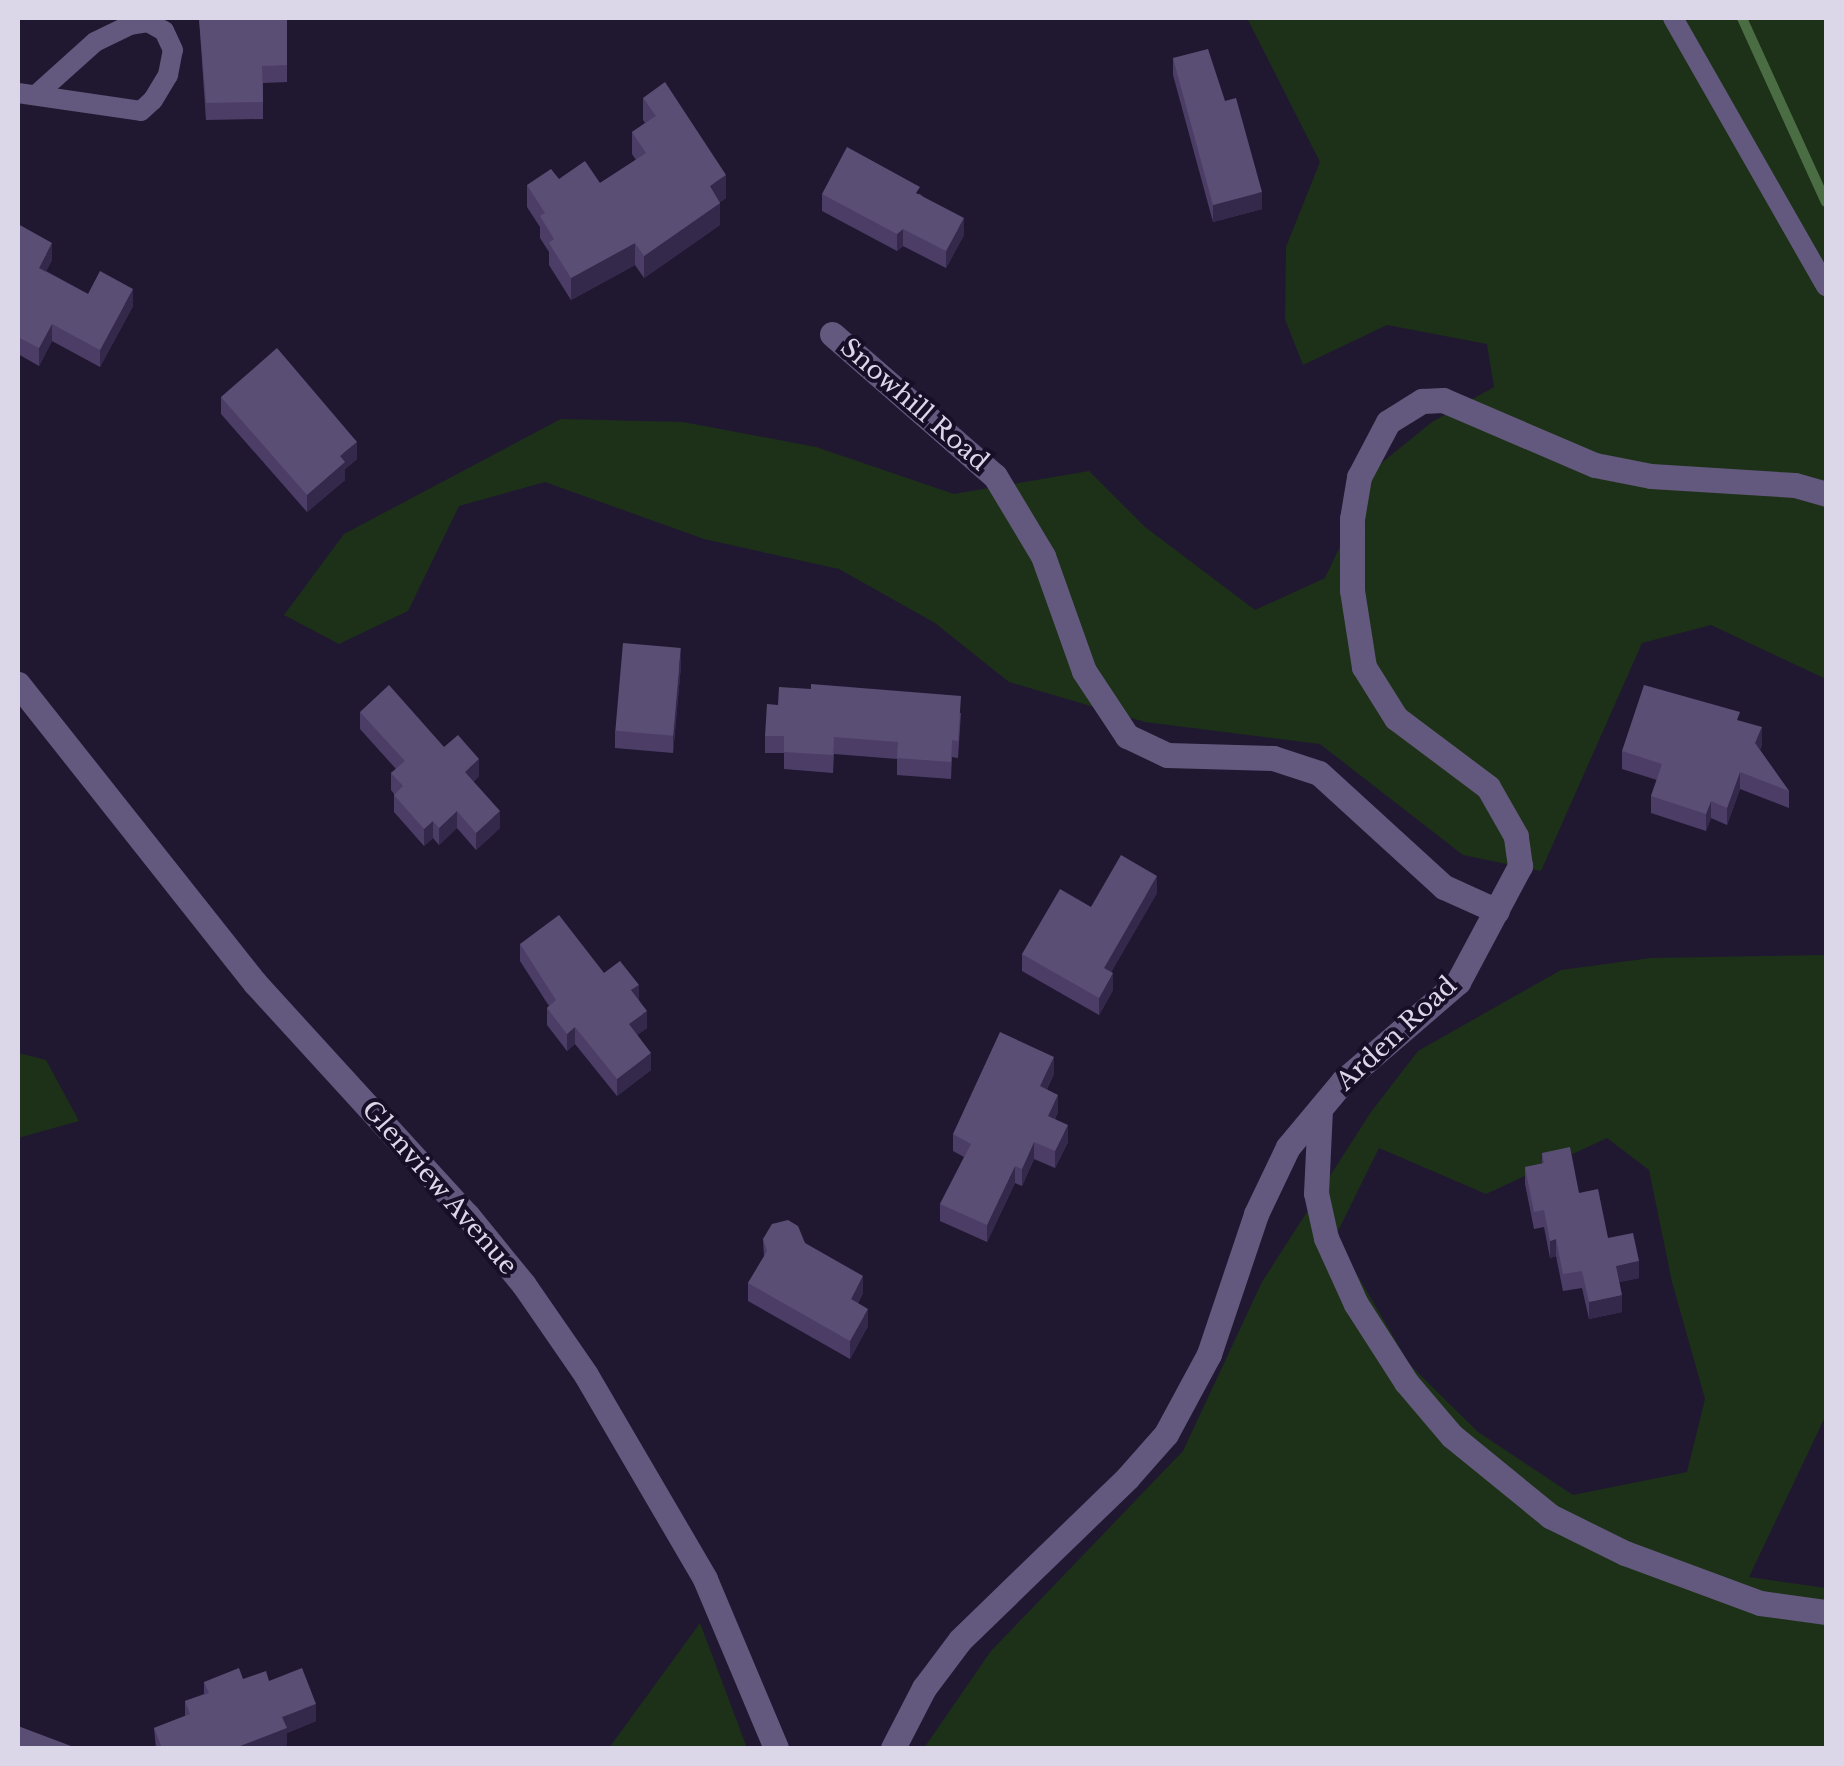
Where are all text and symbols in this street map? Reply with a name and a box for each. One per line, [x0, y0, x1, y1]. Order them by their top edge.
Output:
street label: Snowhill Road [834, 333, 994, 477]
street label: Arden Road [1331, 971, 1463, 1097]
street label: Glenview Avenue [355, 1094, 523, 1282]

